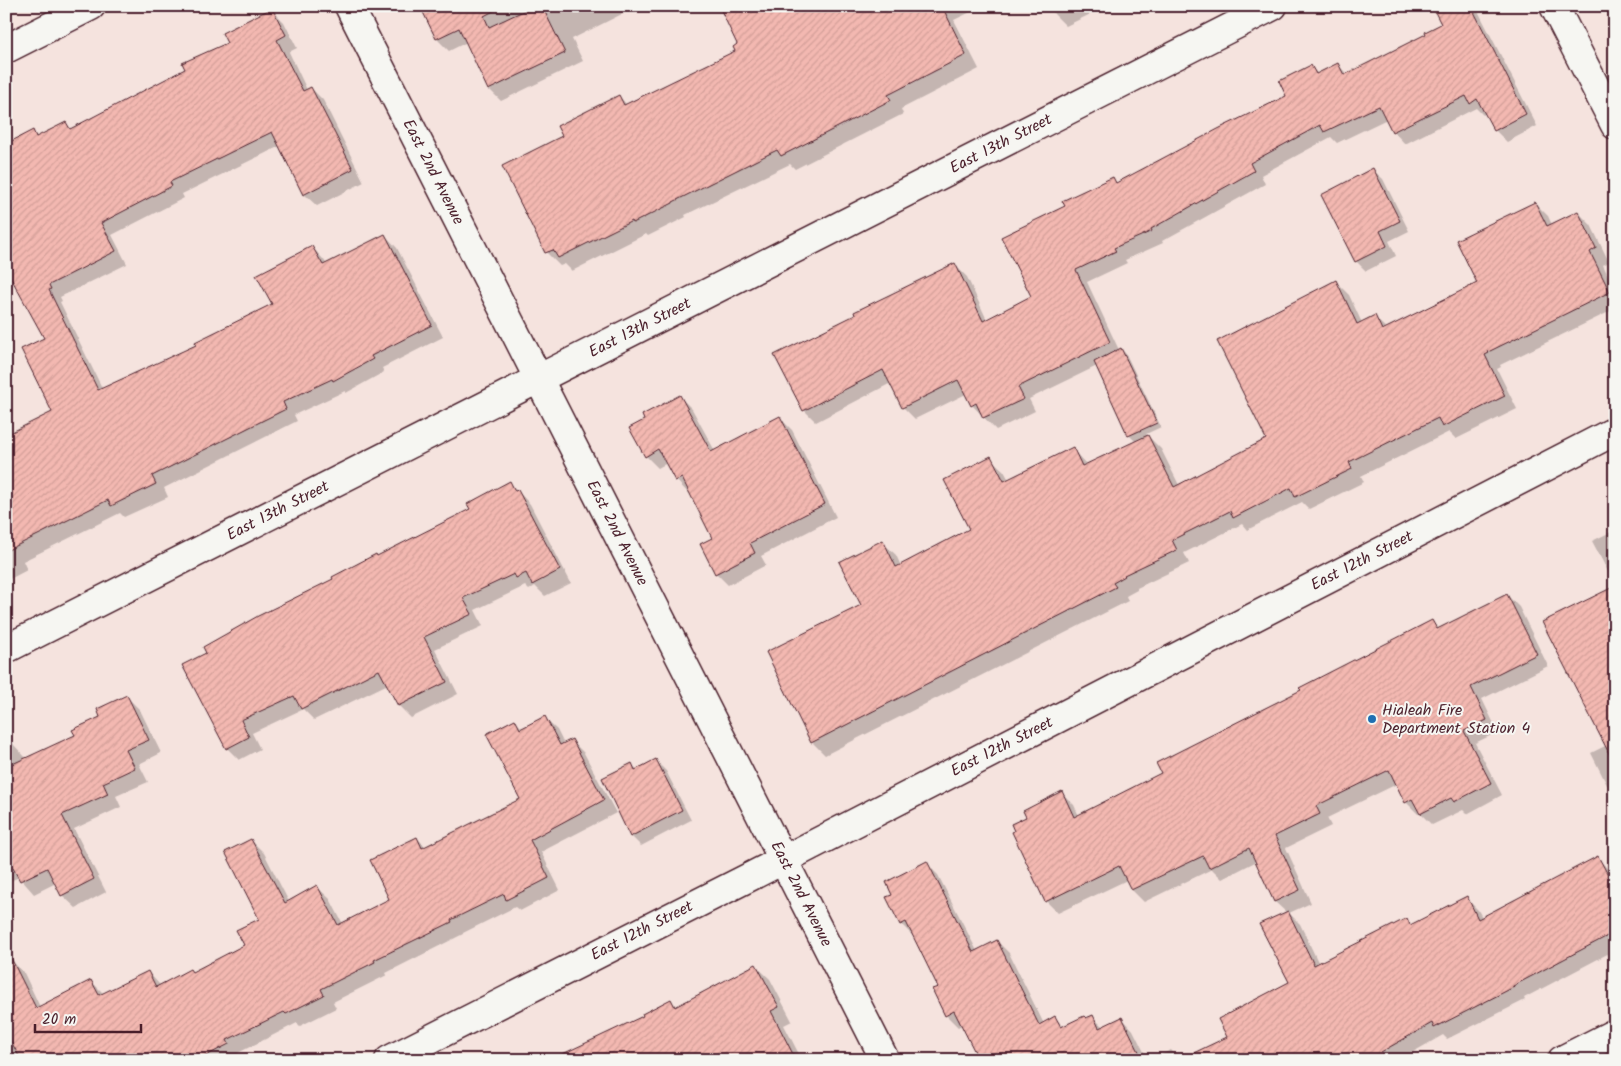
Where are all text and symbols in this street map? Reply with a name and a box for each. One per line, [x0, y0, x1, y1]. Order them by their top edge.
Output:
street label: East 13th Street [945, 107, 1057, 181]
street label: East 2nd Avenue [396, 115, 470, 229]
street label: East 13th Street [584, 291, 696, 365]
street label: East 13th Street [222, 474, 334, 548]
street label: East 2nd Avenue [580, 476, 654, 590]
street label: East 12th Street [1306, 524, 1418, 598]
place label: Hialeah Fire Department Station 4 [1382, 698, 1531, 741]
street label: East 12th Street [946, 710, 1058, 784]
marker: Hialeah Fire Department Station 4 [1366, 713, 1378, 725]
street label: East 2nd Avenue [764, 837, 838, 951]
street label: East 12th Street [586, 894, 698, 968]
scale bar [35, 1001, 141, 1033]
text: 20 m [42, 1008, 76, 1032]

